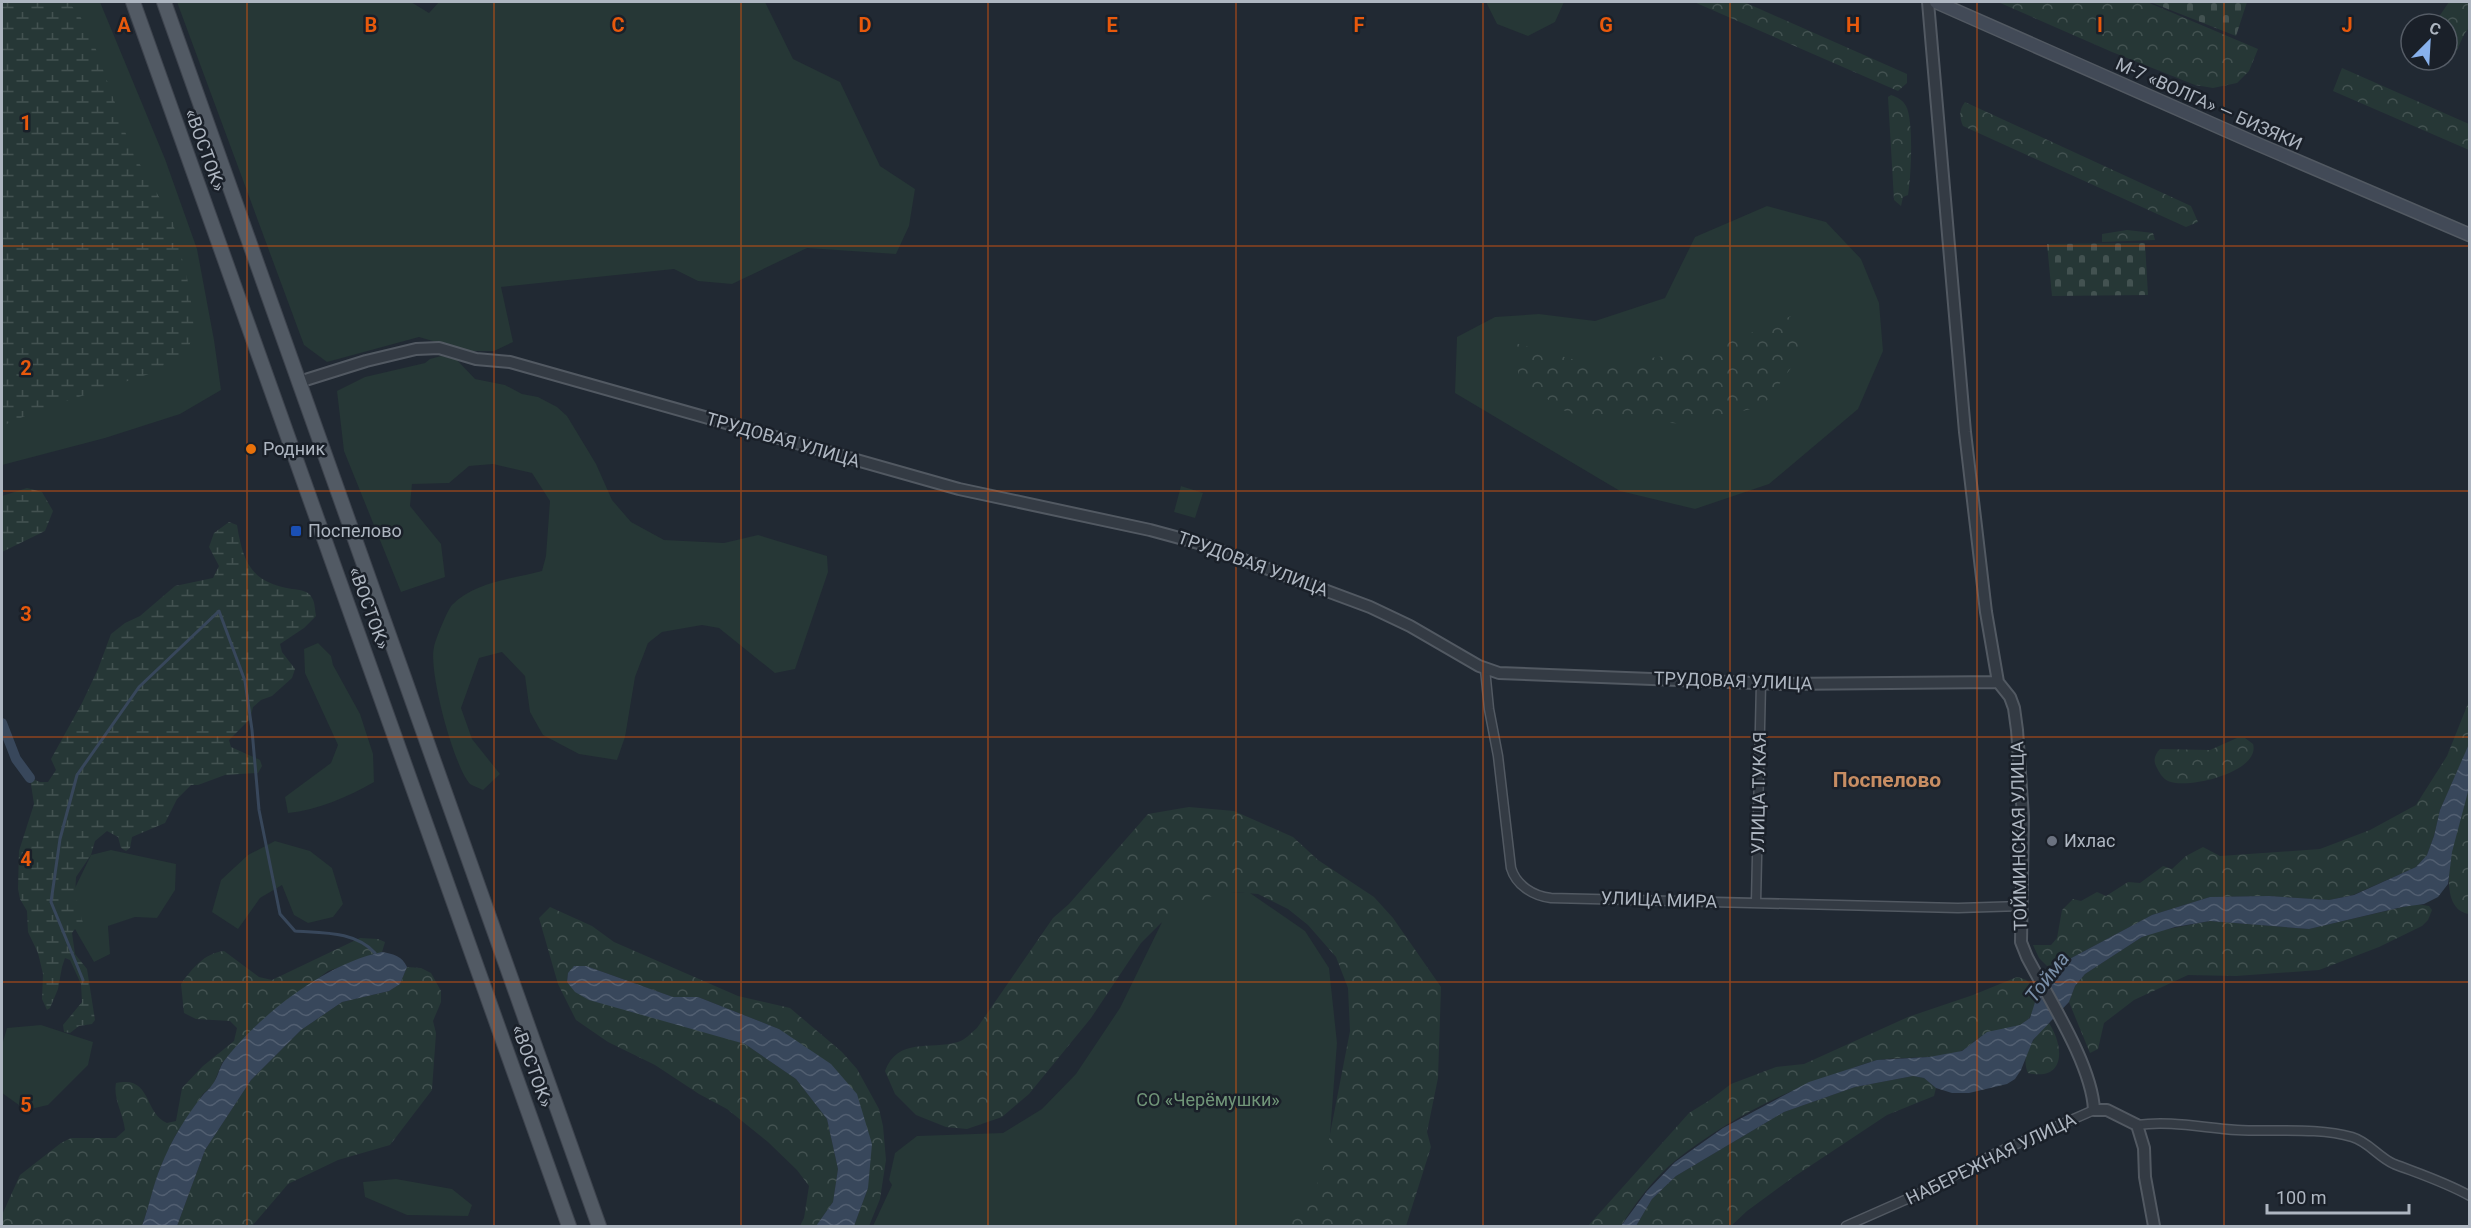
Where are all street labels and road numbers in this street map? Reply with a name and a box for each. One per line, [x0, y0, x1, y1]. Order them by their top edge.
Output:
street label: М-7 «ВОЛГА» — БИЗЯКИ [2113, 53, 2306, 154]
street label: «ВОСТОК» [181, 106, 230, 194]
street label: ТРУДОВАЯ УЛИЦА [704, 408, 863, 472]
street label: ТРУДОВАЯ УЛИЦА [1175, 527, 1332, 601]
street label: «ВОСТОК» [345, 564, 394, 652]
street label: ТРУДОВАЯ УЛИЦА [1653, 667, 1813, 694]
street label: УЛИЦА ТУКАЯ [1747, 732, 1770, 854]
street label: ТОЙМИНСКАЯ УЛИЦА [2006, 741, 2031, 931]
street label: УЛИЦА МИРА [1600, 887, 1718, 912]
street label: «ВОСТОК» [508, 1022, 557, 1110]
street label: НАБЕРЕЖНАЯ УЛИЦА [1902, 1108, 2079, 1209]

